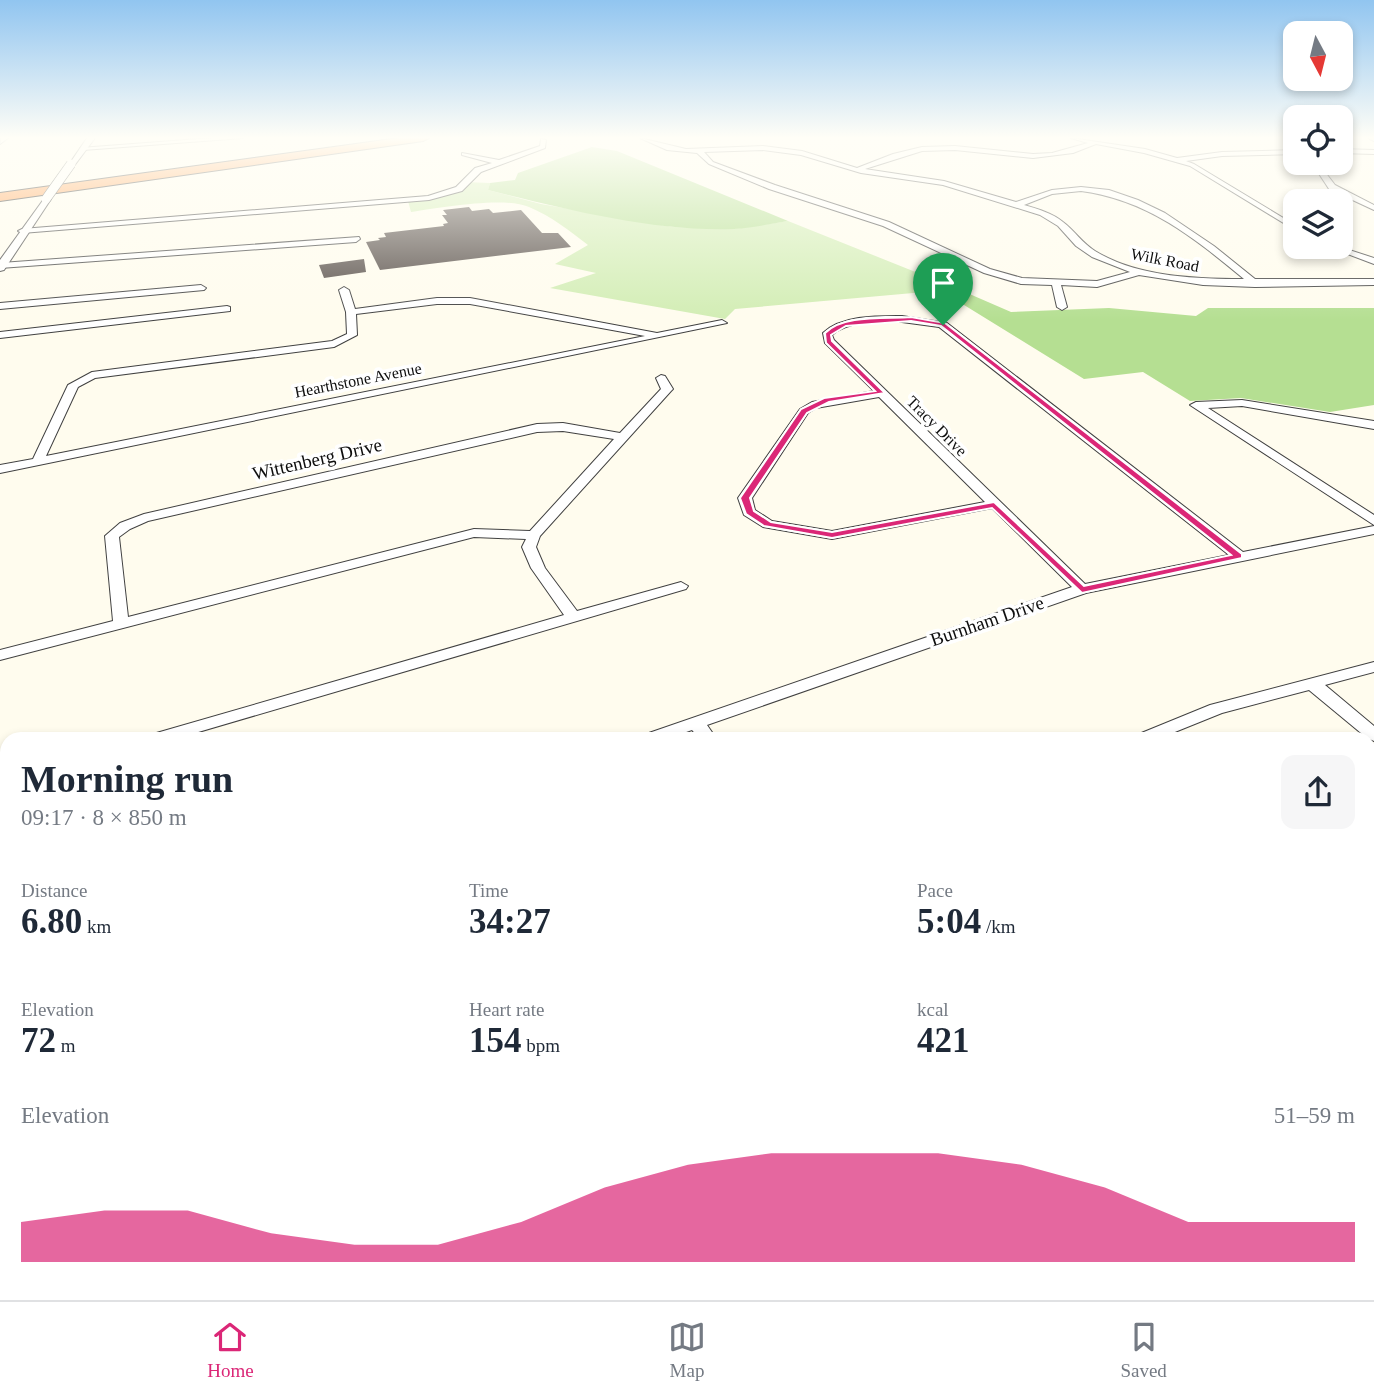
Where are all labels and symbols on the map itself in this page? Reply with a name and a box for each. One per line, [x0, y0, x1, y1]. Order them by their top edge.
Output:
north arrow [1283, 21, 1353, 91]
street label: Wilk Road [1129, 245, 1201, 275]
pin [913, 253, 973, 325]
street label: Hearthstone Avenue [293, 359, 423, 401]
street label: Tracy Drive [903, 393, 970, 460]
street label: Wittenberg Drive [250, 434, 384, 484]
street label: Burnham Drive [927, 592, 1047, 650]

